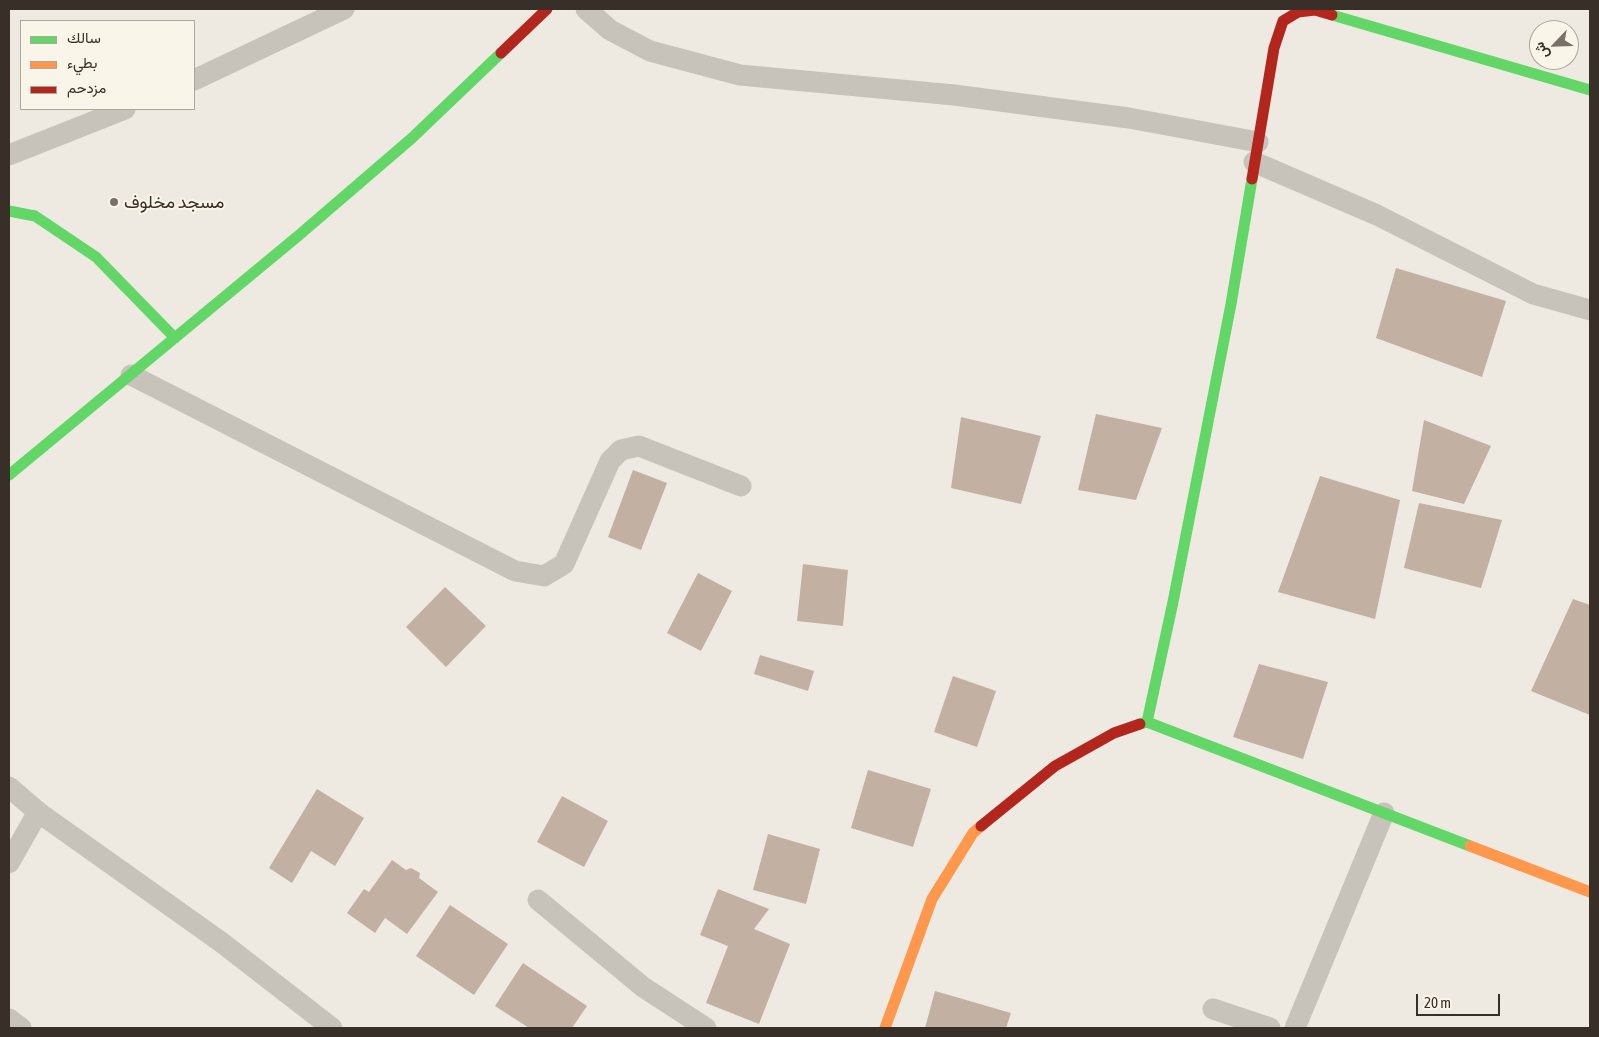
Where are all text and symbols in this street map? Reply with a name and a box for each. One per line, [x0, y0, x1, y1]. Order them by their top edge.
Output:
legend [20, 20, 195, 110]
north arrow [1529, 20, 1579, 70]
text: سالك [67, 29, 101, 46]
text: ش [1530, 40, 1552, 62]
text: بطيء [67, 54, 97, 71]
text: مزدحم [67, 79, 106, 96]
place label: مسجد مخلوف [124, 191, 224, 213]
marker: مسجد مخلوف [108, 196, 120, 208]
scale bar [1419, 984, 1503, 1016]
text: 20 m [1424, 994, 1451, 1011]

